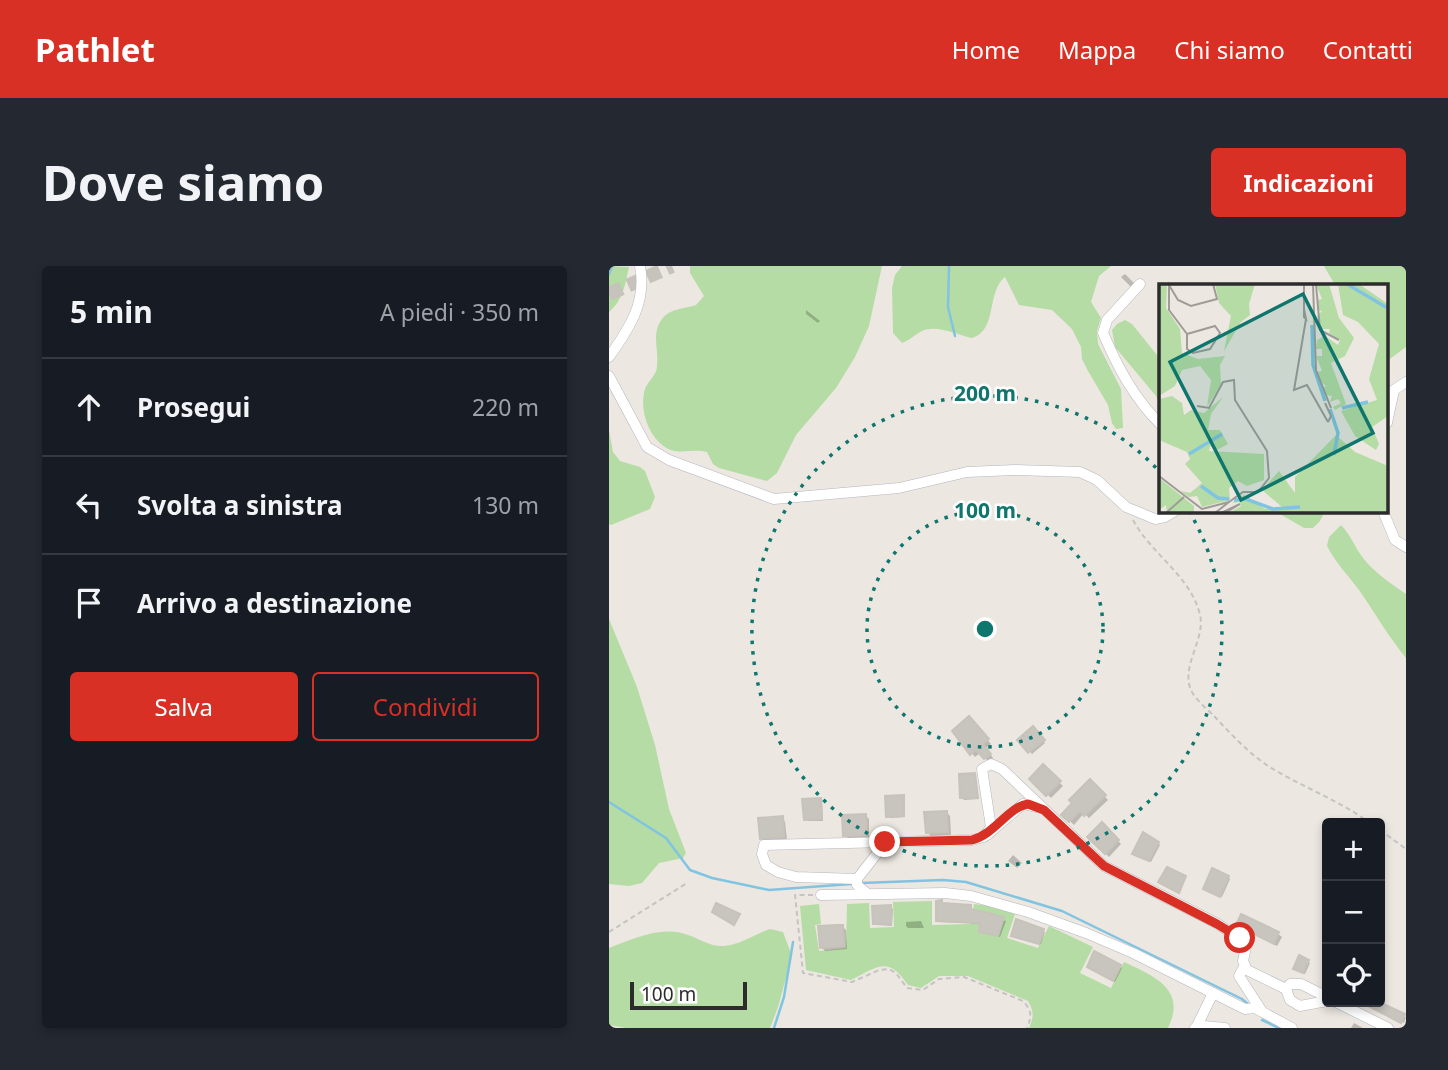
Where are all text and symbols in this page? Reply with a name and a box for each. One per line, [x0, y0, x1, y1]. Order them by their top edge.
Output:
text: Pathlet [35, 27, 155, 72]
text: Home [952, 33, 1020, 66]
text: Mappa [1058, 33, 1136, 66]
text: Chi siamo [1174, 33, 1285, 66]
text: Contatti [1323, 33, 1413, 66]
button: Indicazioni [1211, 148, 1406, 217]
text: Dove siamo [42, 149, 325, 215]
inset map [1159, 284, 1389, 513]
text: 5 min [70, 291, 153, 332]
text: A piedi · 350 m [380, 296, 539, 328]
text: 200 m [954, 379, 1016, 407]
icon: ahead [70, 388, 108, 426]
text: Prosegui [137, 389, 250, 425]
text: 220 m [472, 391, 539, 423]
icon: left [70, 486, 108, 524]
text: Svolta a sinistra [137, 487, 343, 523]
text: 130 m [472, 489, 539, 521]
text: 100 m [954, 496, 1016, 524]
icon: arrive [70, 584, 108, 622]
text: Arrivo a destinazione [137, 585, 412, 621]
centre of rings [973, 617, 997, 641]
button: Salva [70, 672, 298, 741]
button: Condividi [312, 672, 539, 741]
map controls [1322, 818, 1385, 1007]
button: + [1322, 818, 1385, 881]
route end [869, 826, 900, 857]
button: − [1322, 881, 1385, 944]
route start [1224, 922, 1255, 953]
button: locate [1322, 944, 1385, 1007]
scale bar [630, 979, 747, 1011]
text: 100 m [641, 981, 696, 1007]

